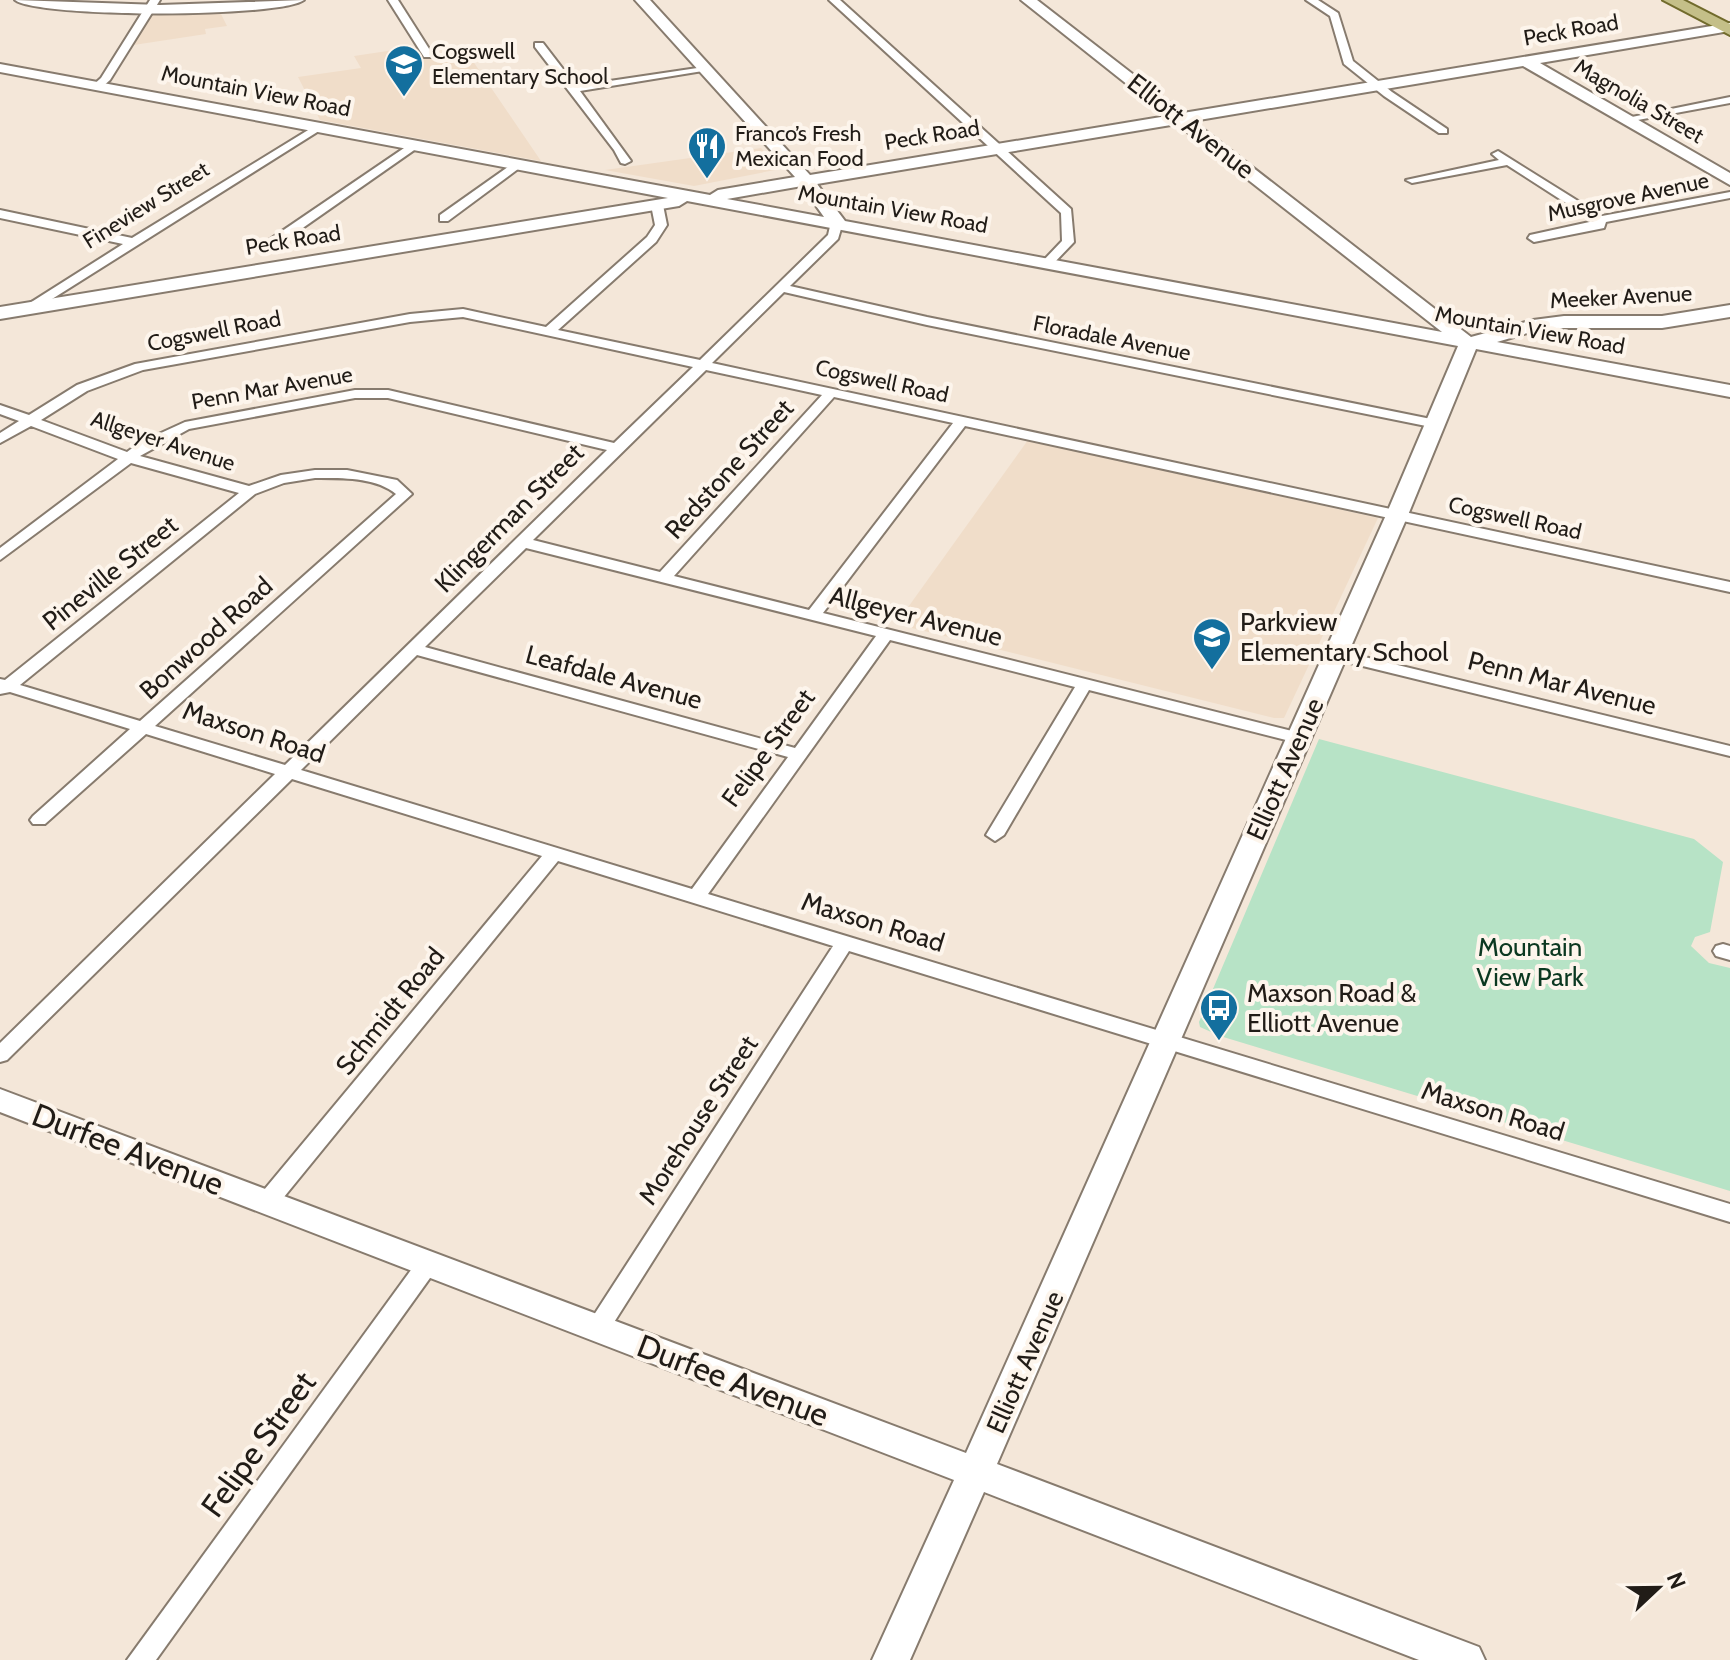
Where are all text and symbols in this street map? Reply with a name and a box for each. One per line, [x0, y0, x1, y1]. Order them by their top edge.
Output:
street label: Peck Road [1521, 8, 1621, 52]
place label: Cogswell Elementary School [432, 38, 609, 90]
school or university icon: Cogswell Elementary School [383, 43, 425, 98]
street label: Magnolia Street [1569, 53, 1709, 149]
street label: Mountain View Road [159, 59, 353, 123]
street label: Elliott Avenue [1121, 67, 1261, 185]
street label: Peck Road [882, 114, 982, 156]
place label: Franco’s Fresh Mexican Food [735, 120, 864, 172]
restaurant icon: Franco’s Fresh Mexican Food [686, 125, 728, 180]
street label: Fineview Street [78, 155, 215, 255]
street label: Musgrove Avenue [1545, 167, 1711, 227]
street label: Mountain View Road [796, 179, 990, 239]
street label: Peck Road [243, 219, 343, 261]
street label: Meeker Avenue [1549, 280, 1693, 314]
street label: Mountain View Road [1433, 300, 1627, 360]
street label: Cogswell Road [145, 305, 283, 357]
street label: Floradale Avenue [1031, 309, 1193, 367]
street label: Cogswell Road [813, 354, 951, 408]
street label: Penn Mar Avenue [189, 361, 355, 415]
street label: Redstone Street [658, 392, 800, 546]
street label: Allgeyer Avenue [88, 405, 238, 477]
street label: Klingerman Street [428, 437, 590, 599]
street label: Cogswell Road [1446, 491, 1584, 545]
street label: Pineville Street [36, 509, 184, 637]
street label: Bonwood Road [133, 570, 279, 706]
street label: Allgeyer Avenue [826, 579, 1006, 653]
place label: Parkview Elementary School [1240, 606, 1448, 668]
school or university icon: Parkview Elementary School [1191, 616, 1233, 671]
street label: Leafdale Avenue [522, 638, 706, 716]
street label: Penn Mar Avenue [1465, 644, 1659, 722]
street label: Felipe Street [715, 683, 822, 813]
street label: Elliott Avenue [1239, 693, 1331, 845]
street label: Maxson Road [179, 694, 329, 770]
street label: Maxson Road [798, 885, 948, 959]
park label: Mountain View Park [1476, 931, 1584, 993]
street label: Schmidt Road [329, 941, 451, 1081]
place label: Maxson Road & Elliott Avenue [1247, 977, 1416, 1039]
bus stop icon: Maxson Road & Elliott Avenue [1198, 987, 1240, 1042]
street label: Morehouse Street [631, 1029, 765, 1211]
street label: Maxson Road [1418, 1074, 1568, 1148]
street label: Durfee Avenue [27, 1095, 229, 1203]
street label: Elliott Avenue [979, 1286, 1071, 1438]
street label: Durfee Avenue [632, 1326, 834, 1434]
street label: Felipe Street [192, 1364, 324, 1524]
north arrow [1618, 1548, 1698, 1628]
text: N [1661, 1568, 1692, 1593]

